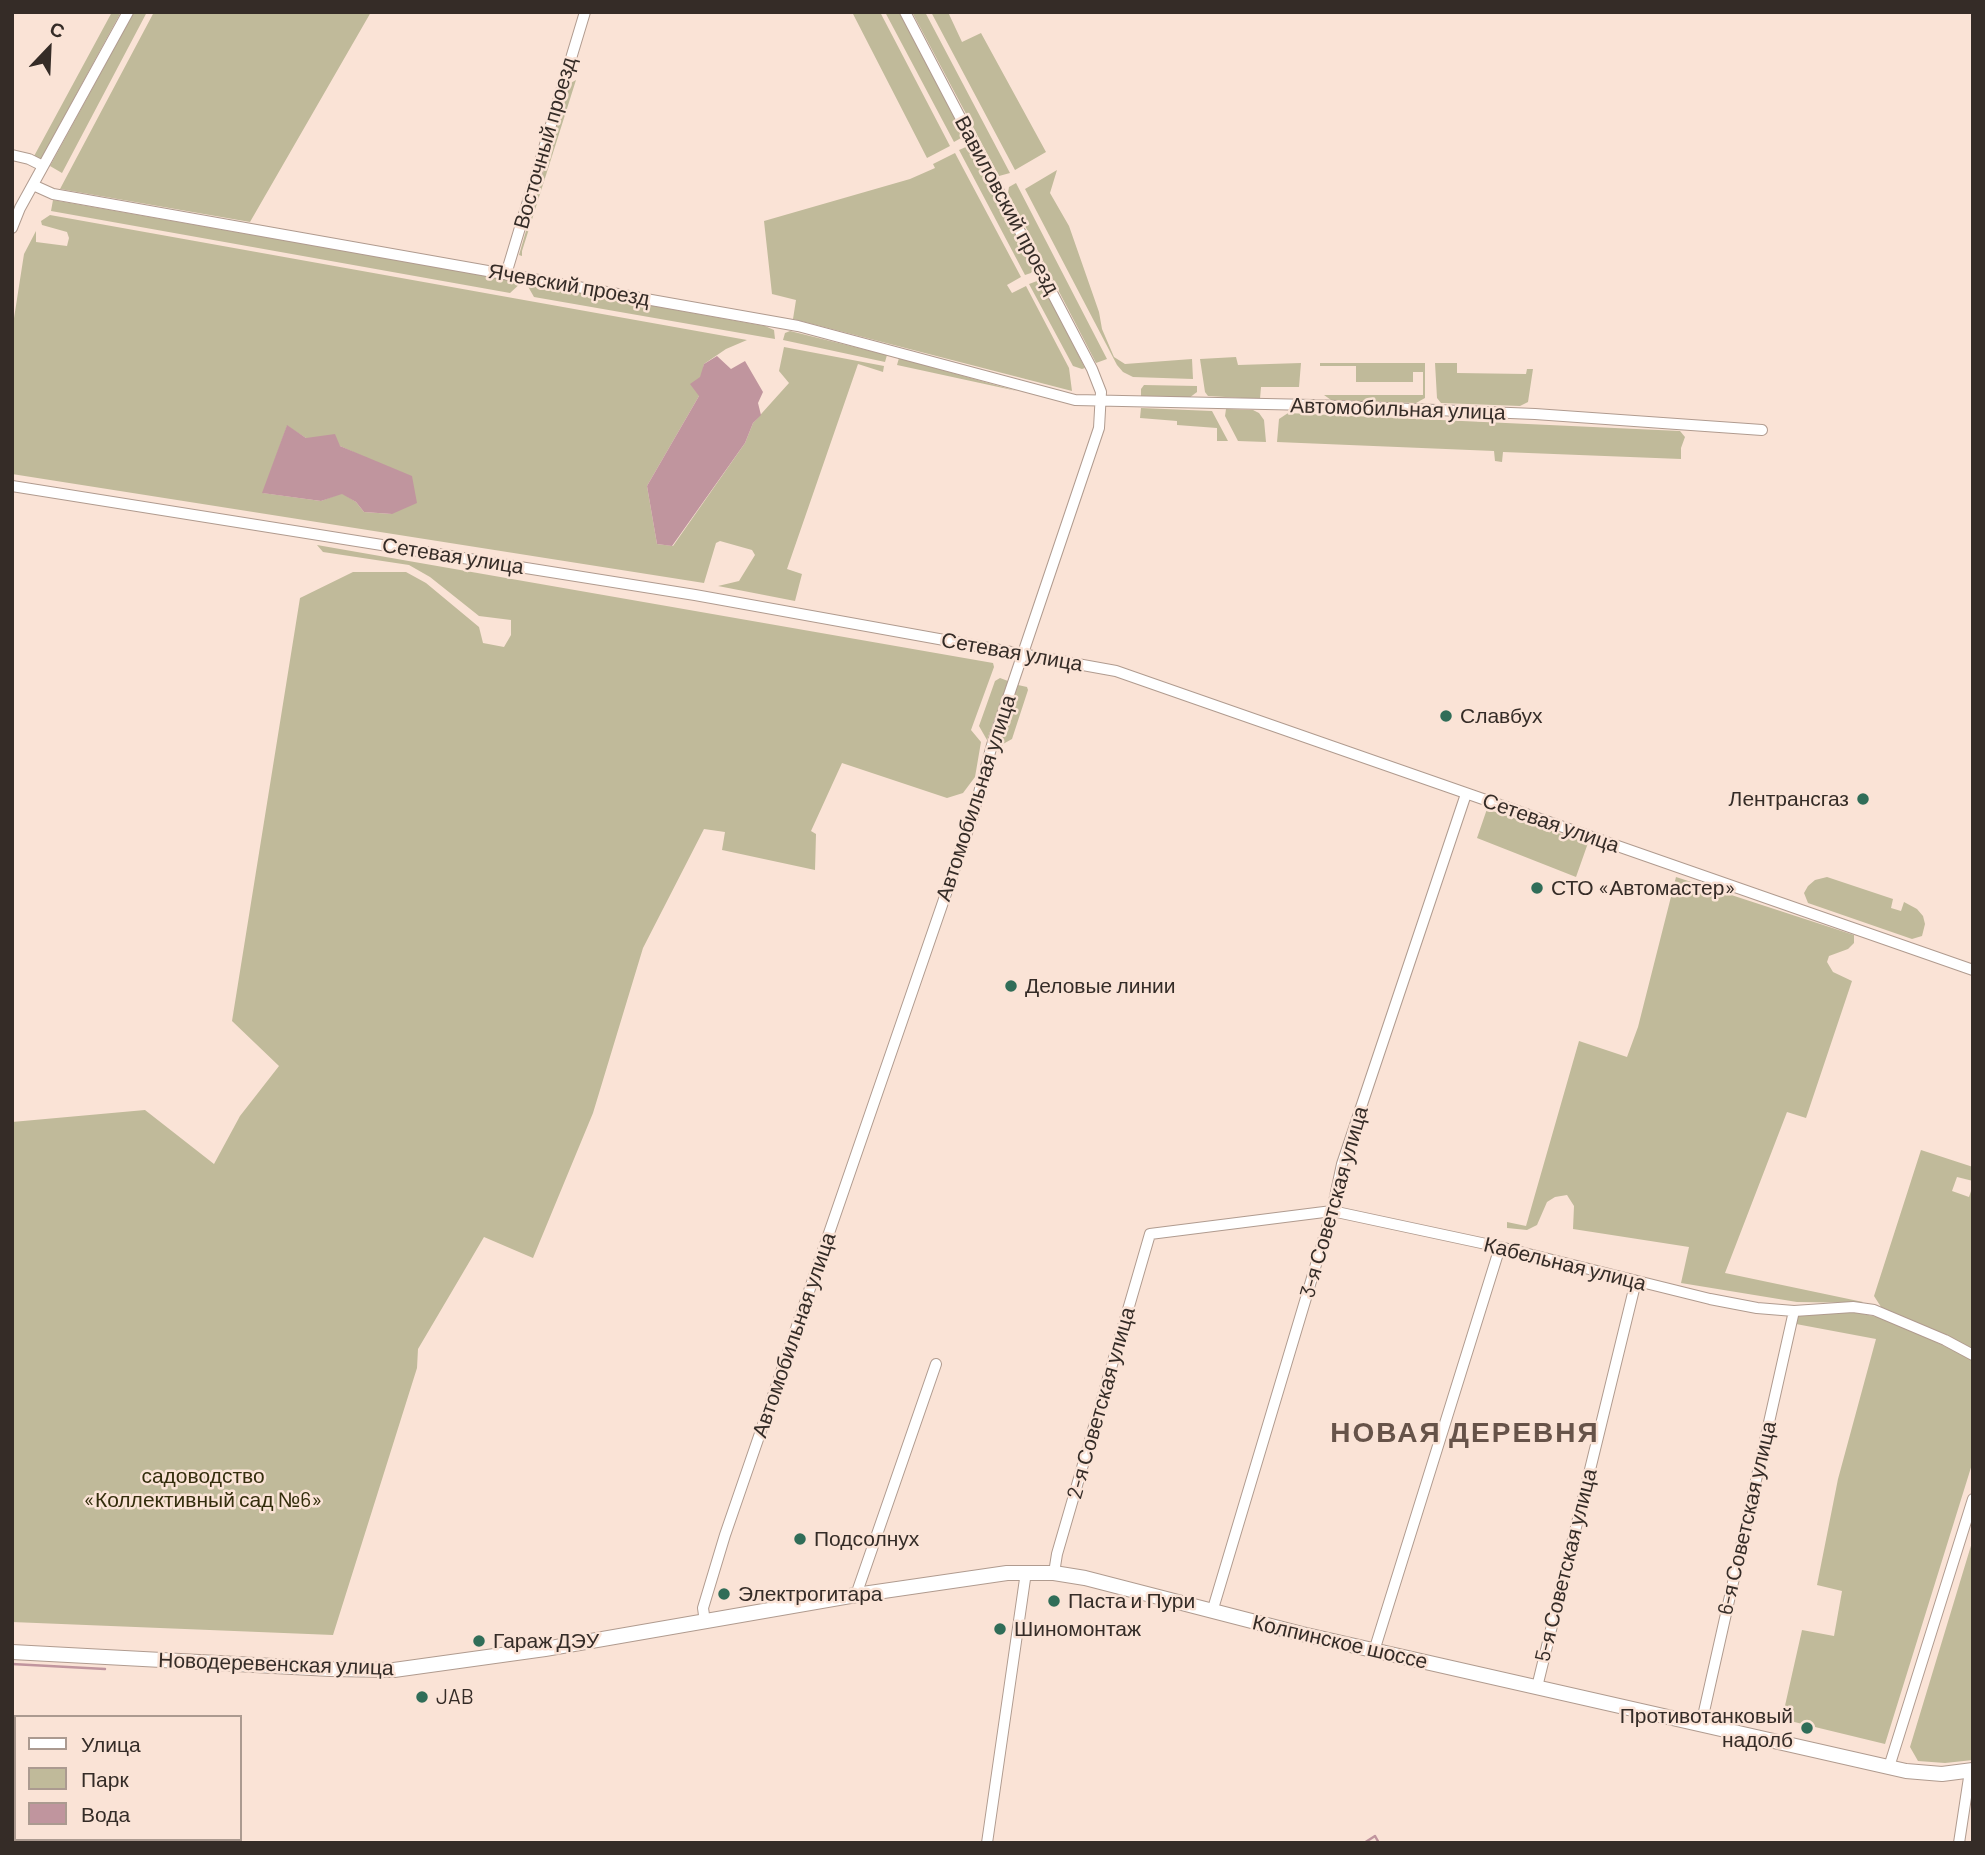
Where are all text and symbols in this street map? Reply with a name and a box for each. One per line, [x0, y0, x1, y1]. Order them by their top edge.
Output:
north arrow [14, 14, 84, 84]
text: С [47, 16, 68, 42]
street label: Восточный проезд [508, 54, 582, 232]
street label: Вавиловский проезд [949, 112, 1065, 298]
street label: Ячевский проезд [486, 258, 652, 312]
street label: Автомобильная улица [1290, 393, 1506, 425]
street label: Сетевая улица [380, 532, 526, 580]
street label: Сетевая улица [939, 627, 1085, 677]
street label: Автомобильная улица [931, 692, 1021, 904]
place label: Славбух [1460, 703, 1543, 729]
marker: Славбух [1438, 708, 1454, 724]
place label: Лентрансгаз [1729, 786, 1849, 812]
street label: Сетевая улица [1479, 788, 1623, 858]
marker: Лентрансгаз [1855, 791, 1871, 807]
place label: СТО «Автомастер» [1551, 875, 1736, 901]
marker: СТО «Автомастер» [1529, 880, 1545, 896]
place label: Деловые линии [1025, 973, 1176, 999]
marker: Деловые линии [1003, 978, 1019, 994]
street label: 3-я Советская улица [1295, 1103, 1373, 1301]
street label: Автомобильная улица [747, 1229, 841, 1441]
street label: Кабельная улица [1481, 1232, 1649, 1296]
street label: 2-я Советская улица [1062, 1304, 1140, 1502]
district label: НОВАЯ ДЕРЕВНЯ [1332, 1416, 1598, 1450]
street label: 6-я Советская улица [1712, 1419, 1782, 1617]
park label: садоводство «Коллективный сад №6» [84, 1463, 322, 1513]
street label: 5-я Советская улица [1530, 1466, 1602, 1664]
place label: Подсолнух [814, 1526, 919, 1552]
marker: Подсолнух [792, 1531, 808, 1547]
place label: Электрогитара [738, 1581, 883, 1607]
marker: Электрогитара [716, 1586, 732, 1602]
place label: Паста и Пури [1068, 1588, 1195, 1614]
marker: Паста и Пури [1046, 1593, 1062, 1609]
street label: Колпинское шоссе [1250, 1610, 1430, 1674]
place label: Шиномонтаж [1014, 1616, 1141, 1642]
marker: Шиномонтаж [992, 1621, 1008, 1637]
place label: Гараж ДЭУ [493, 1628, 599, 1654]
marker: Гараж ДЭУ [471, 1633, 487, 1649]
street label: Новодеревенская улица [158, 1647, 394, 1681]
place label: JAB [436, 1684, 474, 1710]
marker: JAB [414, 1689, 430, 1705]
place label: Противотанковый надолб [1620, 1703, 1793, 1753]
legend [14, 1715, 242, 1841]
marker: Противотанковый надолб [1799, 1720, 1815, 1736]
text: Улица [81, 1731, 141, 1756]
text: Парк [81, 1766, 129, 1791]
text: Вода [81, 1801, 130, 1826]

